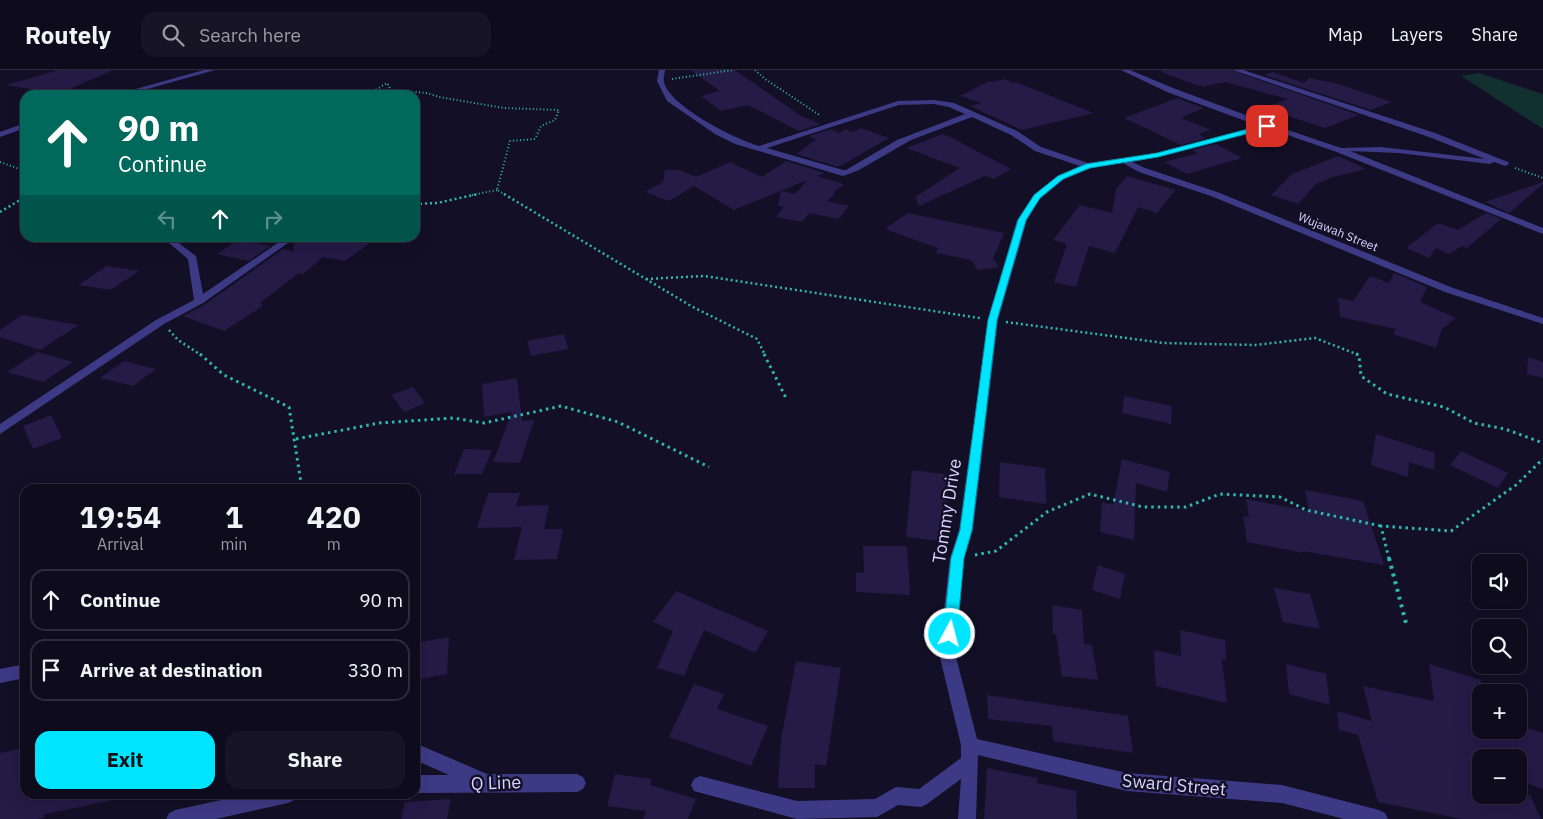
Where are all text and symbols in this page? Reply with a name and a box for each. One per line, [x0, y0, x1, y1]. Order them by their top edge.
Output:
search box [141, 12, 491, 57]
text: Routely [25, 19, 111, 51]
icon: search [159, 21, 187, 49]
text: Search here [199, 23, 301, 47]
text: Map [1328, 23, 1363, 46]
text: Layers [1391, 23, 1443, 46]
text: Share [1471, 23, 1518, 46]
text: 90 m [118, 105, 200, 151]
pin [1246, 105, 1288, 147]
icon: ahead [35, 110, 100, 175]
icon: arrive [1253, 112, 1281, 140]
text: Continue [118, 149, 207, 178]
icon: left [153, 205, 181, 233]
icon: ahead [206, 205, 234, 233]
icon: right [259, 205, 287, 233]
street label: Wujawah Street [1296, 209, 1380, 254]
street label: Tommy Drive [927, 457, 966, 565]
text: 19:54 [79, 497, 161, 536]
text: 1 [225, 497, 243, 536]
text: 420 [307, 497, 361, 536]
text: Arrival [97, 534, 144, 554]
text: min [220, 534, 247, 554]
text: m [327, 534, 341, 554]
map controls [1472, 554, 1527, 804]
button: sound [1472, 554, 1527, 609]
icon: ahead [37, 586, 65, 614]
text: Continue [80, 588, 160, 612]
text: 90 m [359, 588, 403, 612]
position arrow [923, 607, 975, 659]
button: search [1472, 619, 1527, 674]
icon: arrive [37, 656, 65, 684]
text: Arrive at destination [80, 658, 263, 682]
text: 330 m [348, 658, 403, 682]
button: + [1472, 684, 1527, 739]
button: Exit [35, 731, 215, 789]
button: Share [225, 731, 405, 789]
button: − [1472, 749, 1527, 804]
street label: Sward Street [1121, 769, 1227, 801]
street label: Q Line [470, 770, 522, 795]

